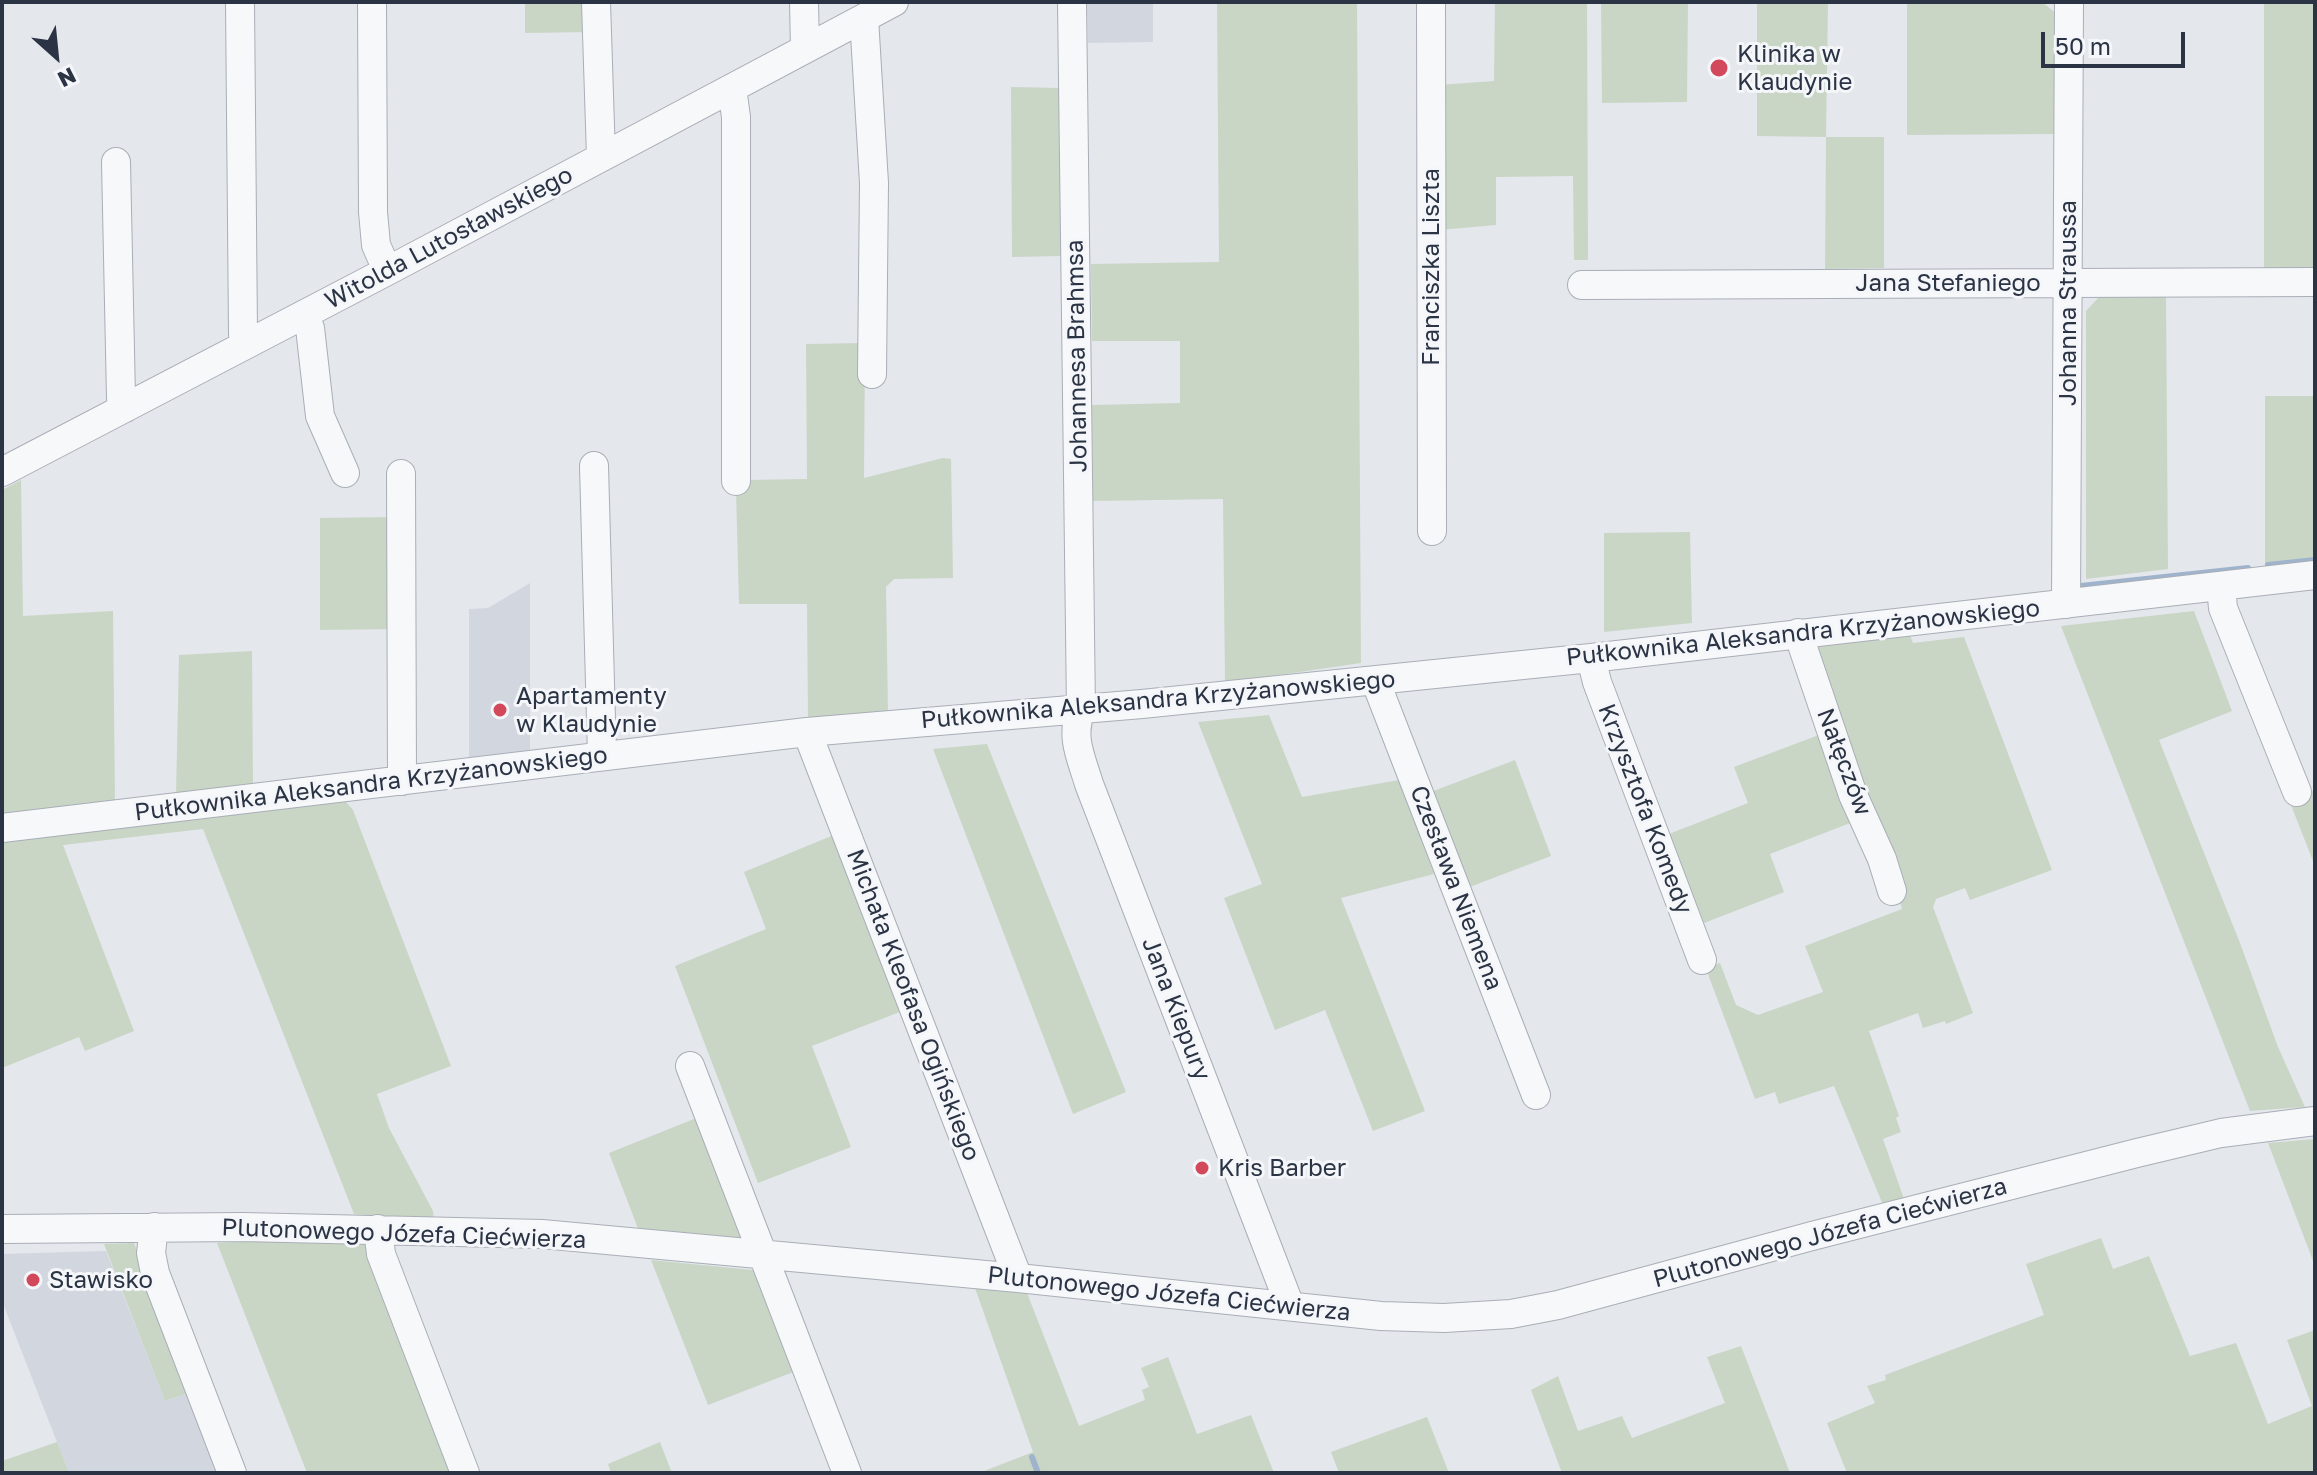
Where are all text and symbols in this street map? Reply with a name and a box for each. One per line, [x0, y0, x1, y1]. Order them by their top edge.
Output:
north arrow [16, 16, 96, 96]
scale bar [2045, 16, 2189, 66]
text: 50 m [2055, 31, 2111, 60]
place label: Klinika w Klaudynie [1737, 40, 1852, 96]
marker: Klinika w Klaudynie [1708, 57, 1730, 79]
text: N [54, 62, 81, 94]
street label: Witolda Lutosławskiego [320, 160, 578, 316]
street label: Franciszka Liszta [1417, 168, 1445, 366]
street label: Johanna Straussa [2054, 200, 2082, 406]
street label: Johannesa Brahmsa [1061, 239, 1093, 473]
street label: Jana Stefaniego [1855, 269, 2041, 297]
street label: Pułkownika Aleksandra Krzyżanowskiego [1565, 594, 2041, 672]
street label: Pułkownika Aleksandra Krzyżanowskiego [920, 665, 1396, 735]
place label: Apartamenty w Klaudynie [516, 682, 667, 738]
street label: Krzysztofa Komedy [1592, 700, 1698, 918]
marker: Apartamenty w Klaudynie [491, 701, 509, 719]
street label: Nałęczów [1810, 704, 1878, 820]
street label: Pułkownika Aleksandra Krzyżanowskiego [133, 741, 609, 827]
street label: Czesława Niemena [1404, 782, 1508, 994]
street label: Michała Kleofasa Ogińskiego [840, 845, 986, 1165]
street label: Jana Kiepury [1136, 933, 1216, 1085]
place label: Kris Barber [1218, 1154, 1346, 1182]
marker: Kris Barber [1193, 1159, 1211, 1177]
street label: Plutonowego Józefa Ciećwierza [1650, 1172, 2010, 1294]
street label: Plutonowego Józefa Ciećwierza [221, 1213, 587, 1255]
street label: Plutonowego Józefa Ciećwierza [986, 1261, 1352, 1327]
place label: Stawisko [49, 1266, 153, 1294]
marker: Stawisko [24, 1271, 42, 1289]

